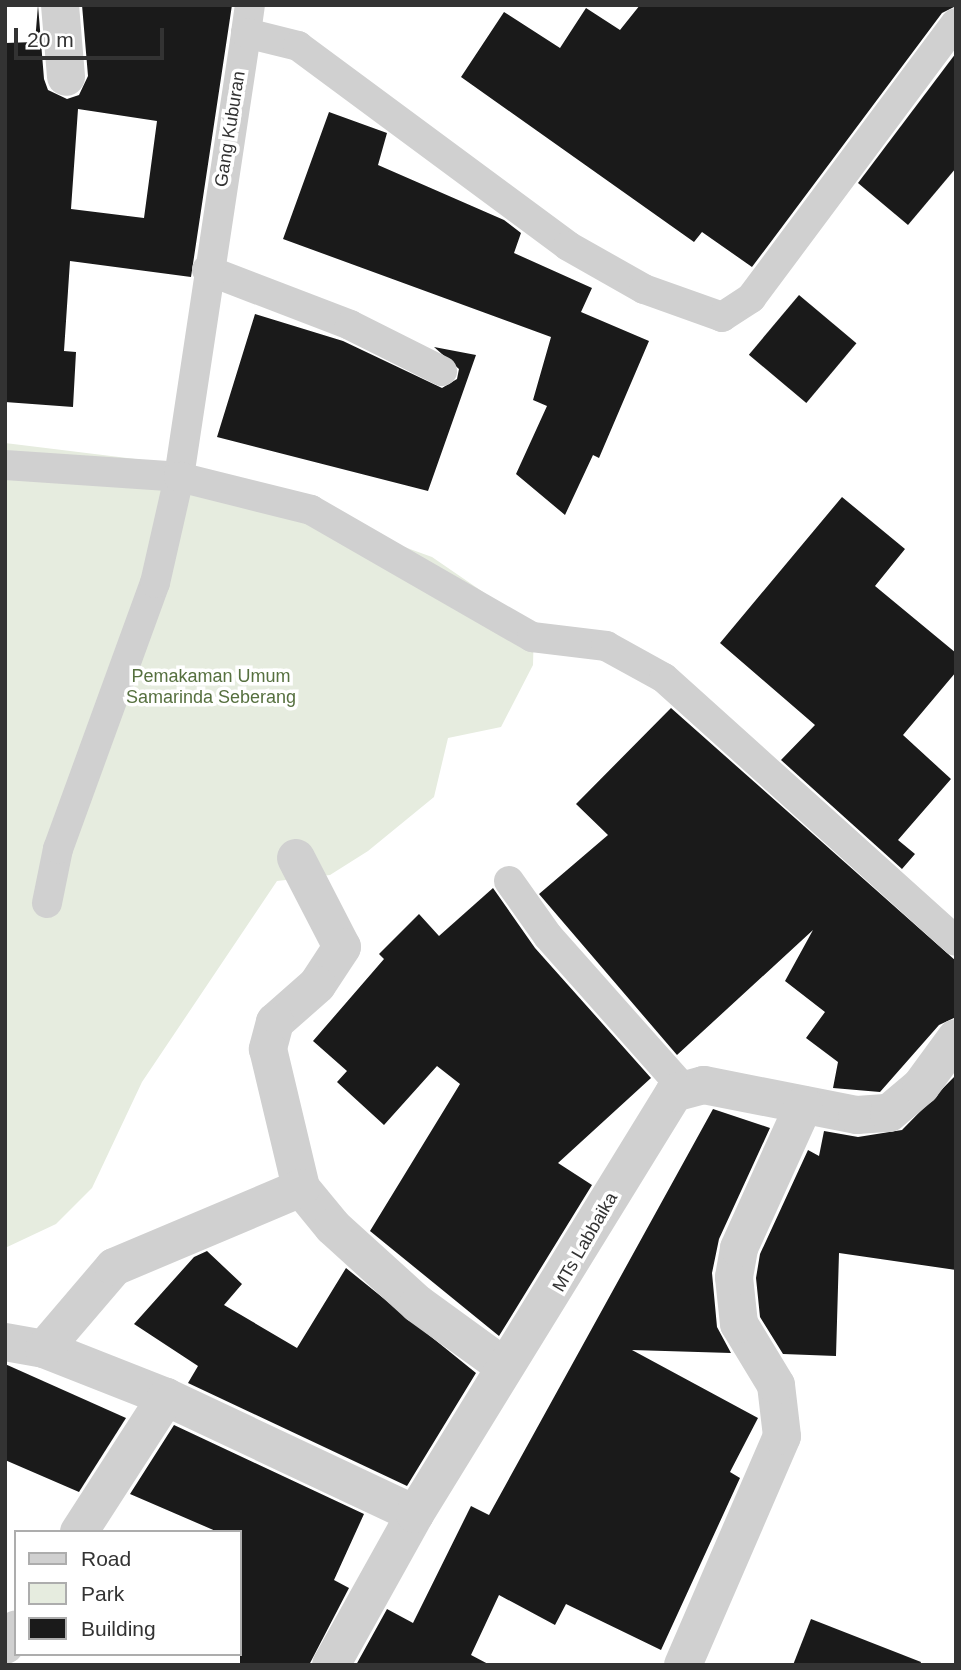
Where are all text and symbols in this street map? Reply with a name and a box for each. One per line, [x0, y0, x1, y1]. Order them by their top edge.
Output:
scale bar [18, 14, 168, 58]
text: 20 m [27, 28, 74, 51]
street label: Gang Kuburan [210, 69, 250, 189]
park label: Pemakaman Umum Samarinda Seberang [126, 666, 296, 708]
street label: MTs Labbaika [548, 1189, 622, 1295]
legend [14, 1530, 242, 1656]
text: Road [81, 1547, 131, 1570]
text: Park [81, 1582, 124, 1605]
text: Building [81, 1617, 156, 1640]

